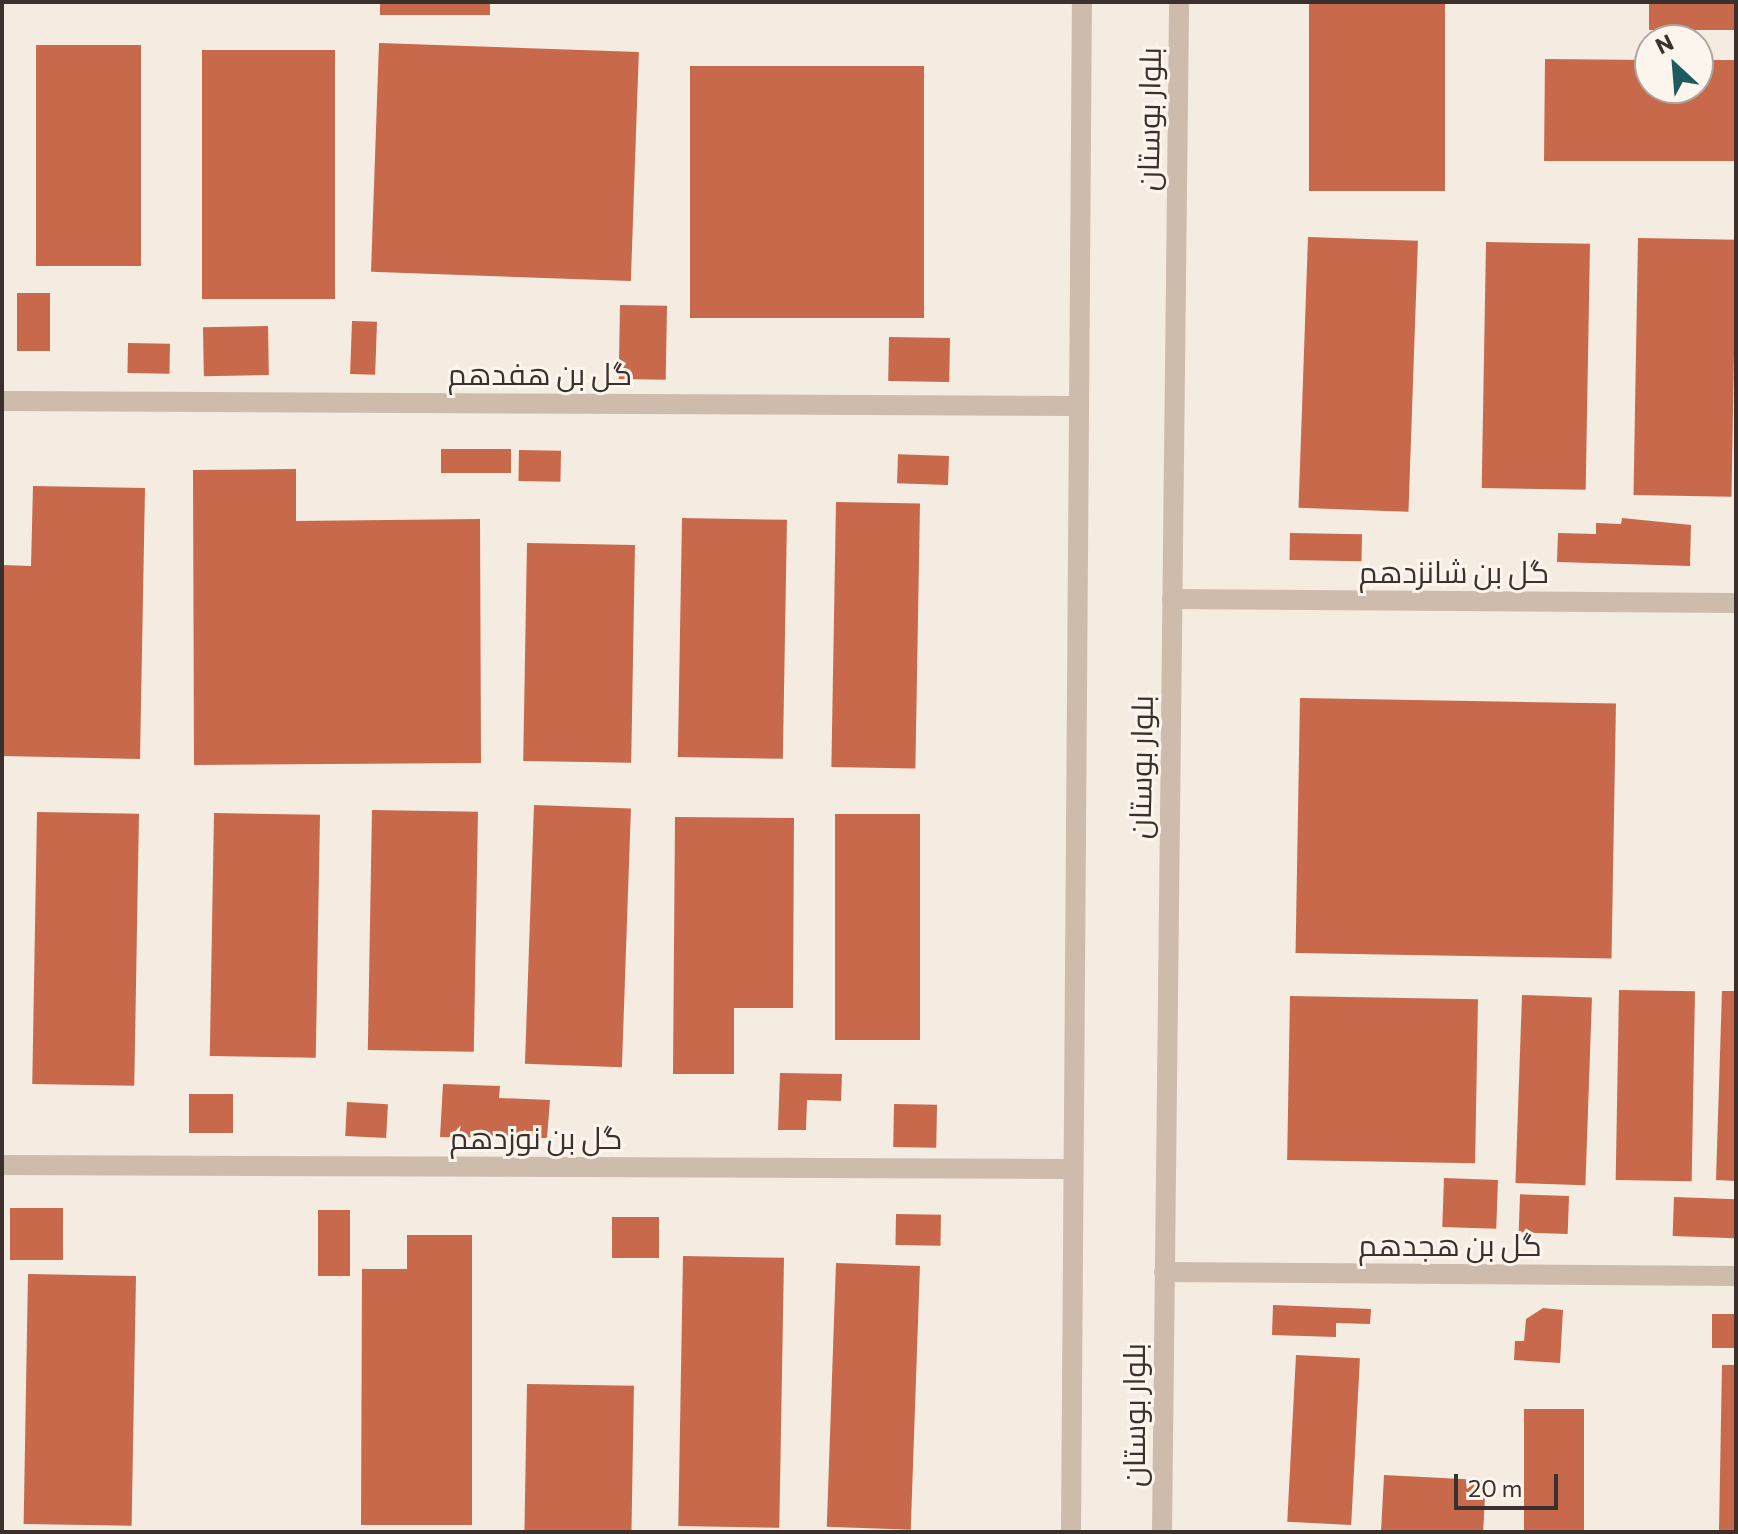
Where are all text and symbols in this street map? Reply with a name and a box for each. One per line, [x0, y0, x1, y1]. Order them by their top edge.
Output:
north arrow [1634, 24, 1714, 104]
text: N [1651, 28, 1677, 60]
street label: بلوار بوستان [1129, 47, 1167, 191]
street label: گل بن هفدهم [448, 355, 632, 391]
street label: گل بن شانزدهم [1359, 553, 1549, 589]
street label: بلوار بوستان [1121, 695, 1159, 839]
street label: گل بن نوزدهم [449, 1119, 623, 1155]
street label: گل بن هجدهم [1358, 1226, 1542, 1262]
street label: بلوار بوستان [1115, 1343, 1151, 1487]
scale bar [1458, 1458, 1562, 1508]
text: 20 m [1468, 1473, 1522, 1502]

